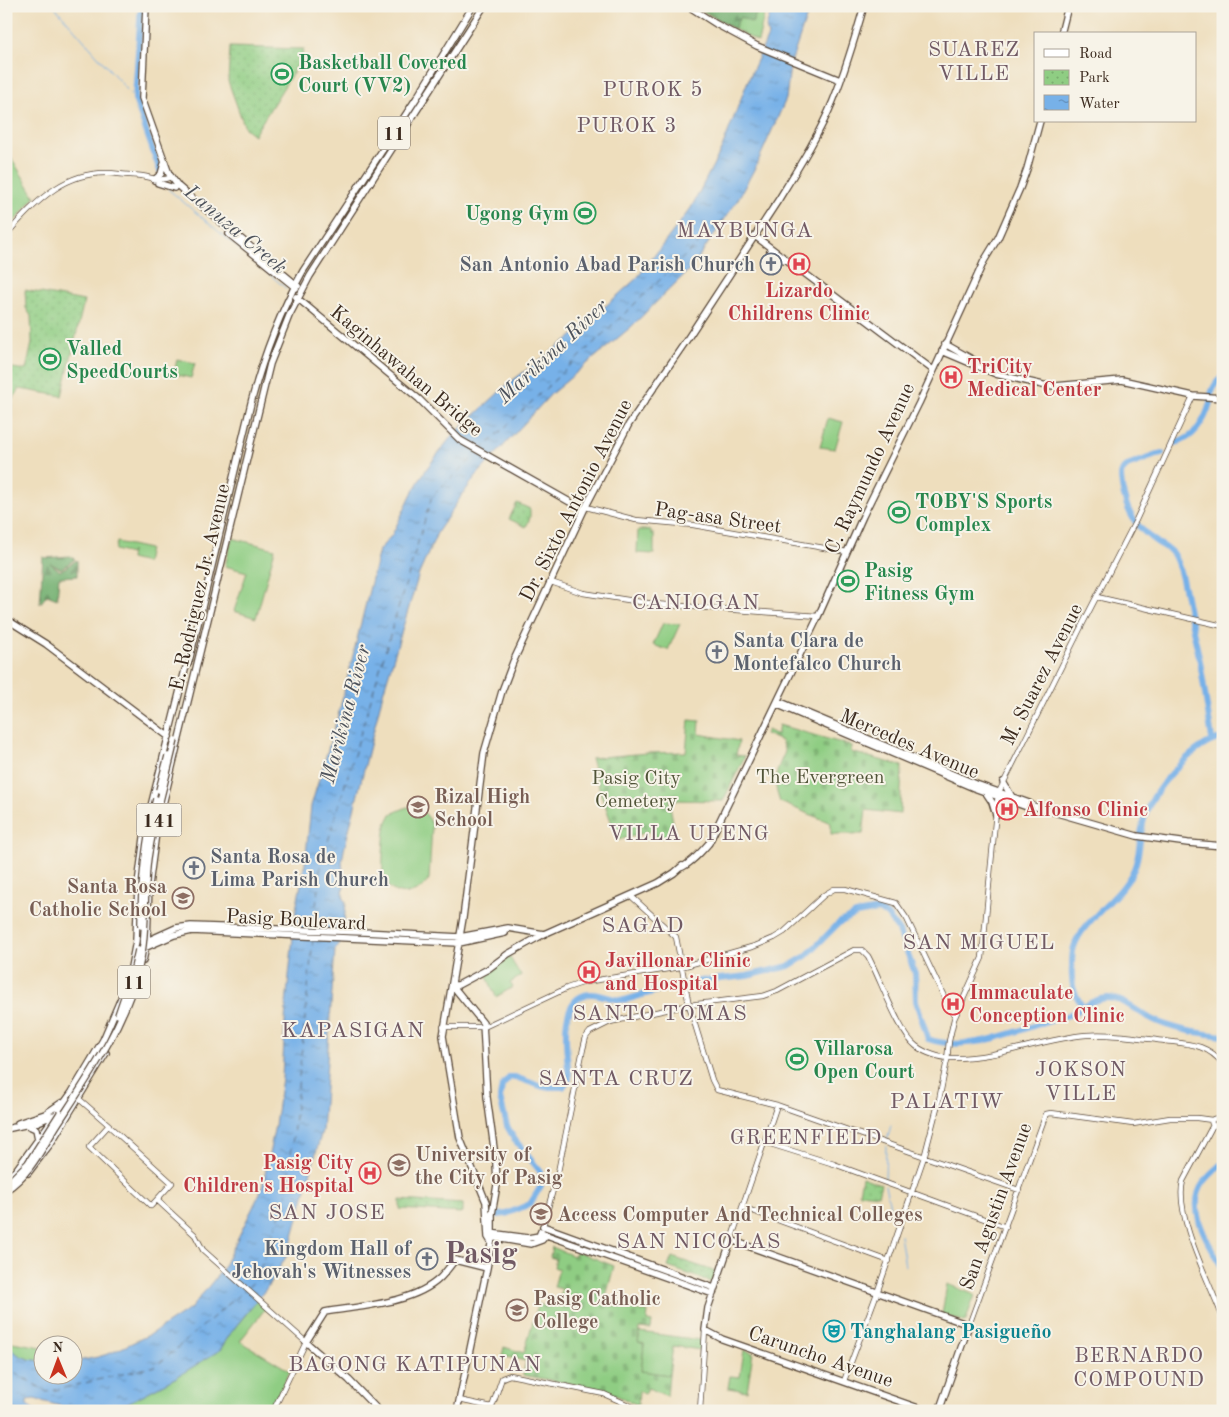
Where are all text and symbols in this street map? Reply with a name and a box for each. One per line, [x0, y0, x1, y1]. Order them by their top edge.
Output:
legend [1034, 32, 1196, 122]
district label: SUAREZ VILLE [928, 40, 1020, 85]
text: Road [1079, 47, 1113, 62]
place label: Basketball Covered Court (VV2) [298, 54, 468, 97]
sports icon: Basketball Covered Court (VV2) [270, 62, 294, 86]
text: Park [1079, 71, 1110, 86]
district label: PUROK 5 [603, 80, 703, 101]
text: Water [1079, 97, 1120, 112]
road number: 11 [378, 116, 410, 150]
district label: PUROK 3 [577, 116, 677, 137]
water label: Lanuza Creek [179, 181, 290, 279]
sports icon: Ugong Gym [573, 201, 597, 225]
place label: Ugong Gym [465, 205, 569, 225]
district label: MAYBUNGA [676, 220, 814, 242]
church icon: San Antonio Abad Parish Church [759, 252, 783, 276]
hospital icon: Lizardo Childrens Clinic [787, 252, 811, 276]
place label: San Antonio Abad Parish Church [459, 256, 755, 276]
place label: Lizardo Childrens Clinic [728, 282, 870, 325]
water label: Marikina River [493, 295, 613, 409]
street label: Kaginhawahan Bridge [326, 302, 486, 441]
place label: Valled SpeedCourts [66, 340, 178, 383]
sports icon: Valled SpeedCourts [38, 347, 62, 371]
place label: TriCity Medical Center [967, 358, 1102, 401]
hospital icon: TriCity Medical Center [939, 365, 963, 389]
street label: C. Raymundo Avenue [822, 380, 919, 557]
street label: Dr. Sixto Antonio Avenue [517, 397, 637, 605]
street label: E. Rodriguez Jr. Avenue [167, 482, 235, 693]
place label: TOBY'S Sports Complex [915, 493, 1052, 536]
street label: Pag-asa Street [653, 500, 782, 538]
sports icon: TOBY'S Sports Complex [887, 500, 911, 524]
place label: Pasig Fitness Gym [864, 562, 975, 605]
sports icon: Pasig Fitness Gym [836, 569, 860, 593]
district label: CANIOGAN [632, 592, 760, 614]
street label: M. Suarez Avenue [998, 601, 1087, 749]
place label: Santa Clara de Montefalco Church [733, 632, 902, 675]
church icon: Santa Clara de Montefalco Church [705, 640, 729, 664]
water label: Marikina River [318, 642, 375, 787]
street label: Mercedes Avenue [836, 706, 982, 783]
park label: The Evergreen [756, 768, 885, 788]
park label: Pasig City Cemetery [591, 769, 681, 812]
place label: Rizal High School [434, 788, 530, 831]
school or university icon: Rizal High School [406, 795, 430, 819]
hospital icon: Alfonso Clinic [995, 797, 1019, 821]
place label: Alfonso Clinic [1023, 801, 1148, 821]
road number: 141 [136, 804, 182, 836]
district label: VILLA UPENG [608, 824, 770, 845]
place label: Santa Rosa de Lima Parish Church [210, 848, 389, 891]
church icon: Santa Rosa de Lima Parish Church [182, 856, 206, 880]
place label: Santa Rosa Catholic School [29, 878, 167, 921]
school or university icon: Santa Rosa Catholic School [171, 886, 195, 910]
street label: Pasig Boulevard [225, 907, 367, 935]
district label: SAGAD [602, 915, 684, 937]
district label: SAN MIGUEL [902, 932, 1056, 954]
place label: Javillonar Clinic and Hospital [605, 952, 751, 995]
hospital icon: Javillonar Clinic and Hospital [577, 960, 601, 984]
road number: 11 [118, 966, 150, 999]
place label: Immaculate Conception Clinic [969, 984, 1125, 1027]
hospital icon: Immaculate Conception Clinic [941, 992, 965, 1016]
district label: SANTO TOMAS [572, 1003, 748, 1025]
district label: KAPASIGAN [281, 1020, 425, 1042]
place label: Villarosa Open Court [813, 1040, 915, 1083]
sports icon: Villarosa Open Court [785, 1047, 809, 1071]
district label: JOKSON VILLE [1035, 1060, 1127, 1105]
district label: SANTA CRUZ [539, 1068, 693, 1090]
district label: PALATIW [890, 1091, 1004, 1113]
street label: San Agustin Avenue [957, 1120, 1036, 1293]
district label: GREENFIELD [730, 1128, 882, 1149]
place label: University of the City of Pasig [415, 1146, 563, 1189]
school or university icon: University of the City of Pasig [387, 1153, 411, 1177]
place label: Pasig City Children's Hospital [183, 1154, 354, 1197]
hospital icon: Pasig City Children's Hospital [358, 1161, 382, 1185]
district label: SAN JOSE [268, 1202, 386, 1224]
school or university icon: Access Computer And Technical Colleges [529, 1202, 553, 1226]
place label: Access Computer And Technical Colleges [557, 1206, 923, 1226]
district label: SAN NICOLAS [617, 1231, 781, 1253]
place label: Kingdom Hall of Jehovah's Witnesses [231, 1240, 413, 1283]
district label: Pasig [444, 1240, 518, 1270]
church icon: Kingdom Hall of Jehovah's Witnesses [415, 1247, 439, 1271]
place label: Pasig Catholic College [533, 1290, 661, 1333]
school or university icon: Pasig Catholic College [505, 1298, 529, 1322]
theatre icon: Tanghalang Pasigueño [822, 1319, 846, 1343]
place label: Tanghalang Pasigueño [850, 1323, 1052, 1343]
street label: Caruncho Avenue [745, 1324, 895, 1392]
north arrow [32, 1334, 82, 1384]
text: N [52, 1341, 64, 1355]
district label: BERNARDO COMPOUND [1073, 1346, 1205, 1391]
district label: BAGONG KATIPUNAN [288, 1354, 542, 1376]

